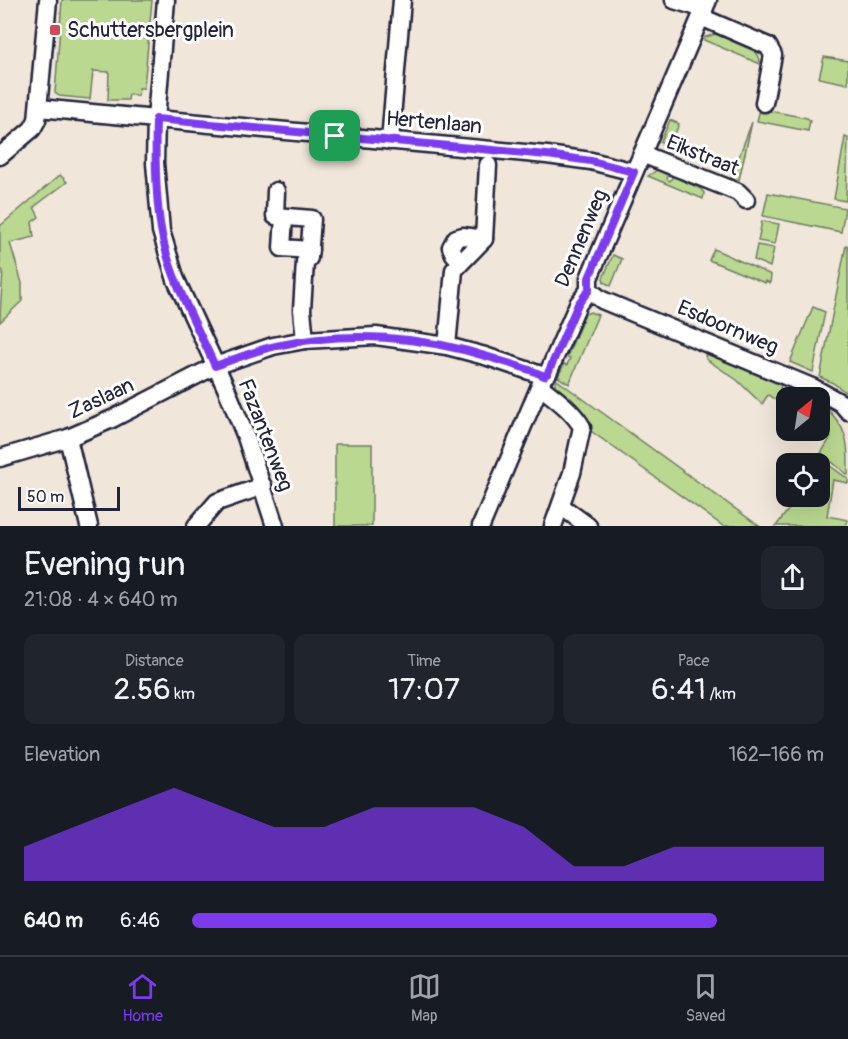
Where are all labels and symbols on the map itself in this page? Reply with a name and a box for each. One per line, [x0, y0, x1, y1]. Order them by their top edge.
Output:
place label: Schuttersbergplein [67, 17, 234, 44]
marker: Schuttersbergplein [48, 23, 62, 37]
street label: Hertenlaan [385, 105, 483, 140]
pin [309, 110, 360, 161]
street label: Eikstraat [662, 129, 744, 182]
street label: Dennenweg [549, 185, 614, 291]
street label: Esdoornweg [673, 294, 782, 361]
street label: Zaslaan [64, 372, 138, 425]
street label: Fazantenweg [232, 375, 299, 495]
north arrow [776, 387, 830, 441]
scale bar [18, 484, 120, 511]

